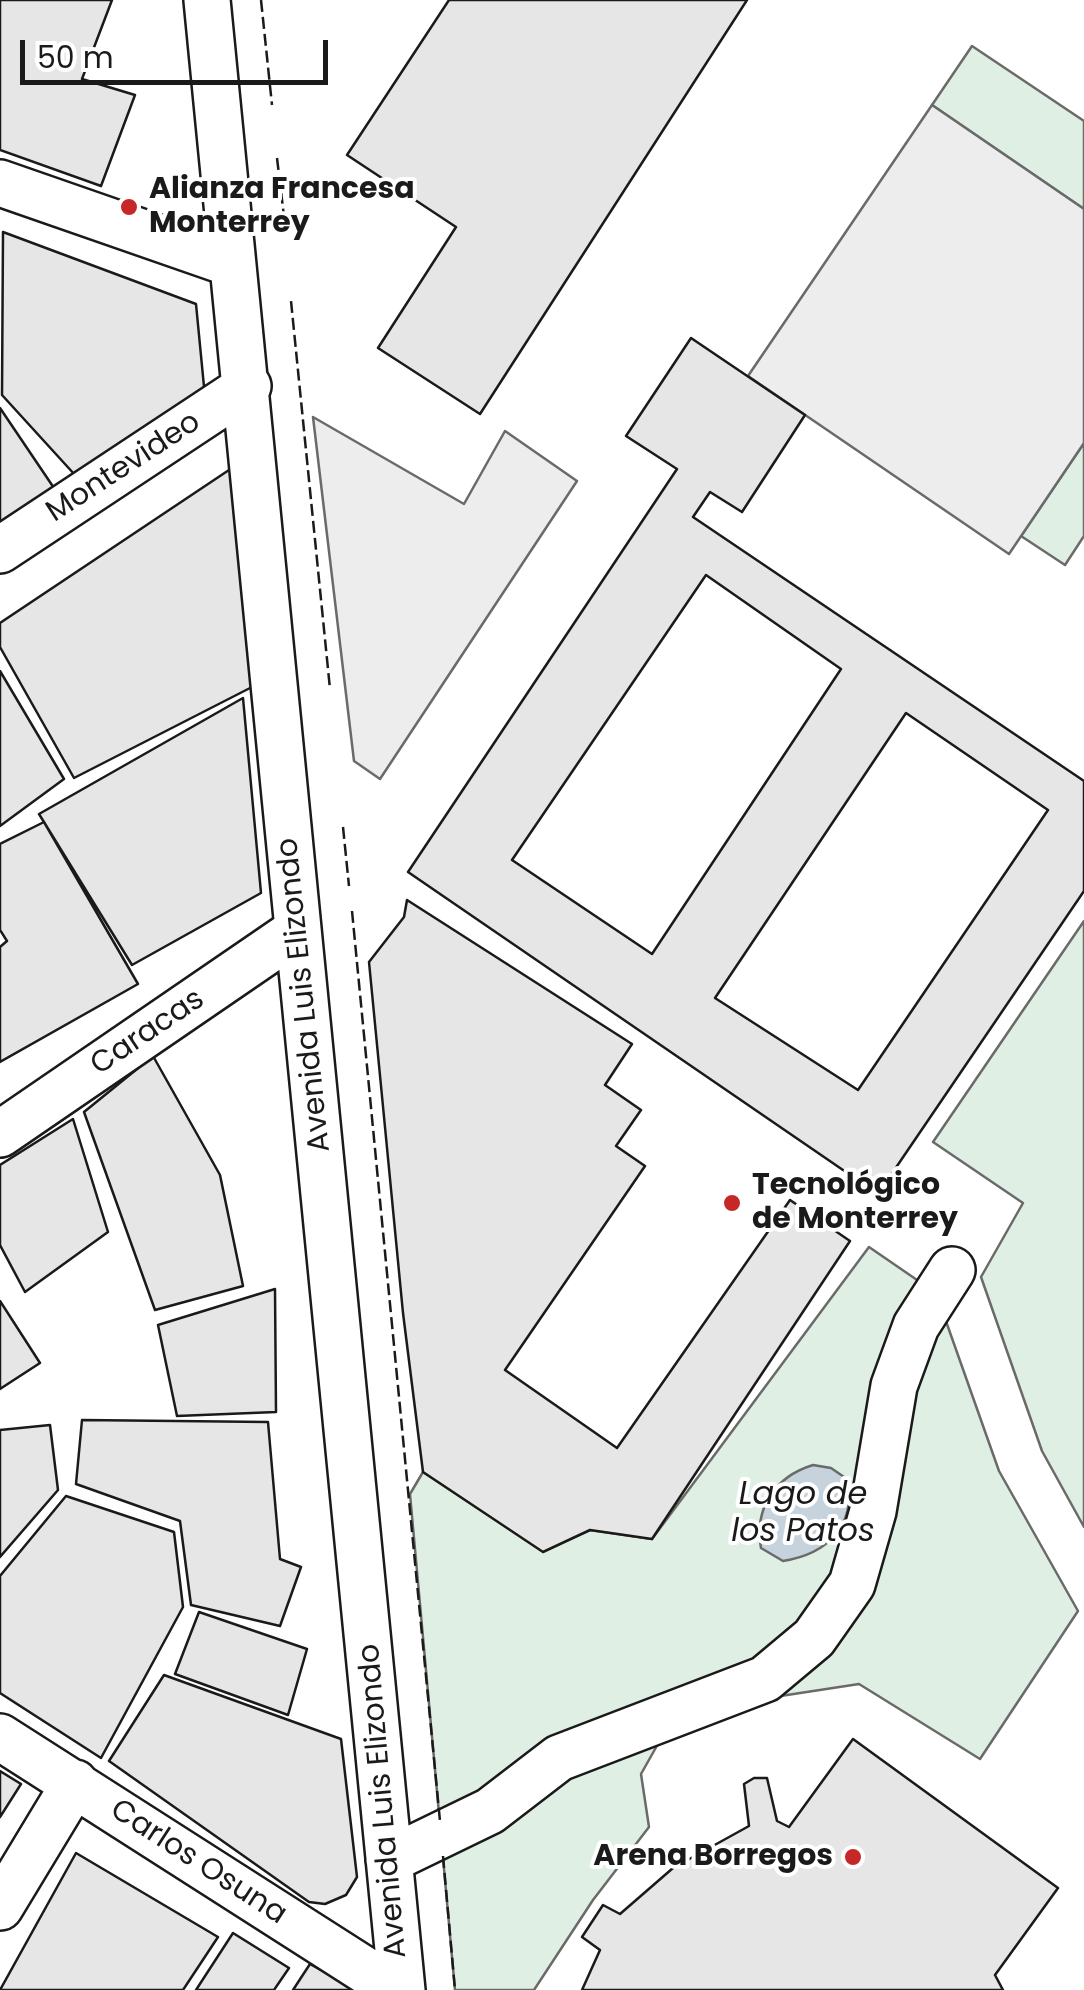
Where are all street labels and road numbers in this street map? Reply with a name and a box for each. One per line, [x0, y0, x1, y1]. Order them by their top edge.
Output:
street label: Montevideo [40, 405, 208, 531]
street label: Avenida Luis Elizondo [271, 836, 339, 1154]
street label: Caracas [84, 982, 212, 1084]
street label: Avenida Luis Elizondo [352, 1642, 416, 1960]
street label: Carlos Osuna [103, 1793, 293, 1933]

